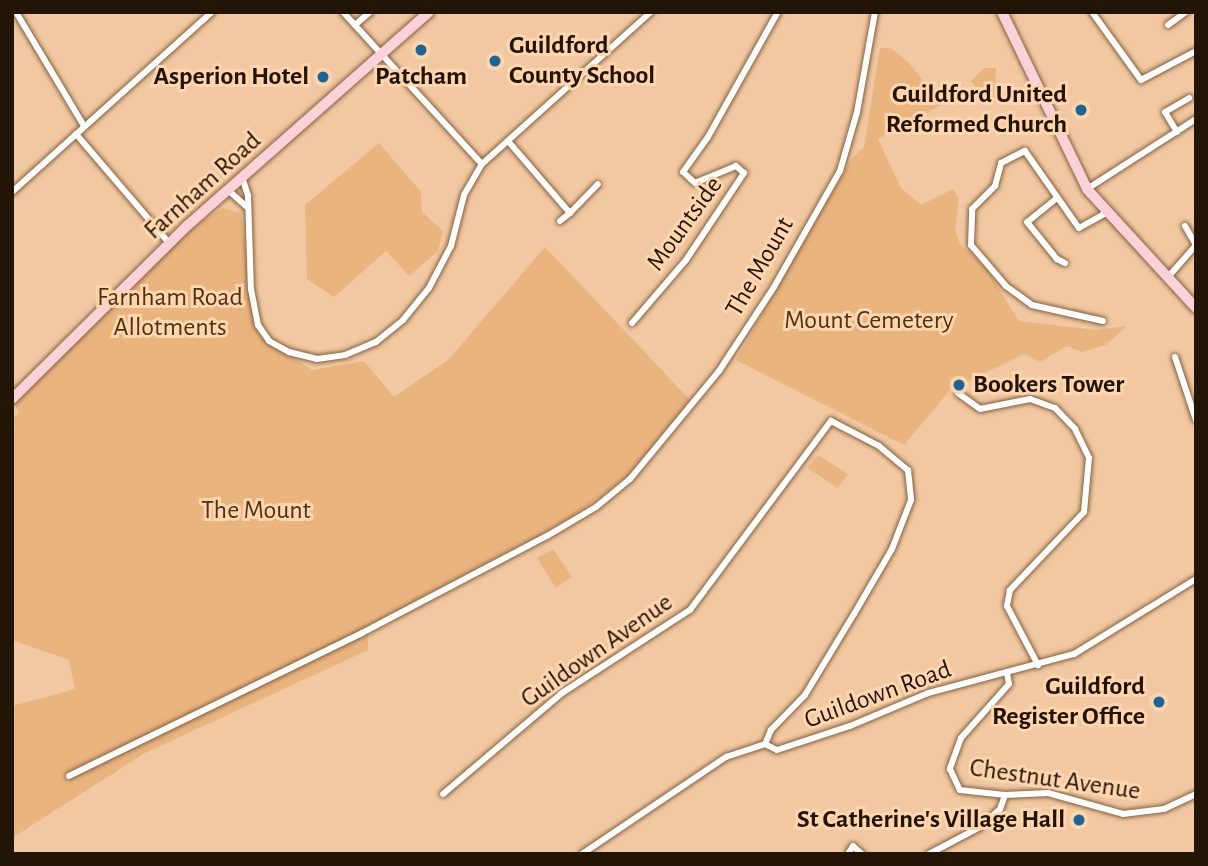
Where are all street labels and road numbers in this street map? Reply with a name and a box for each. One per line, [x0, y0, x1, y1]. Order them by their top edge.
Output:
street label: Farnham Road [138, 126, 268, 246]
street label: Mountside [640, 171, 730, 277]
street label: The Mount [719, 212, 801, 322]
street label: Guildown Avenue [515, 587, 679, 715]
street label: Guildown Road [800, 654, 956, 736]
street label: Chestnut Avenue [968, 753, 1142, 807]

